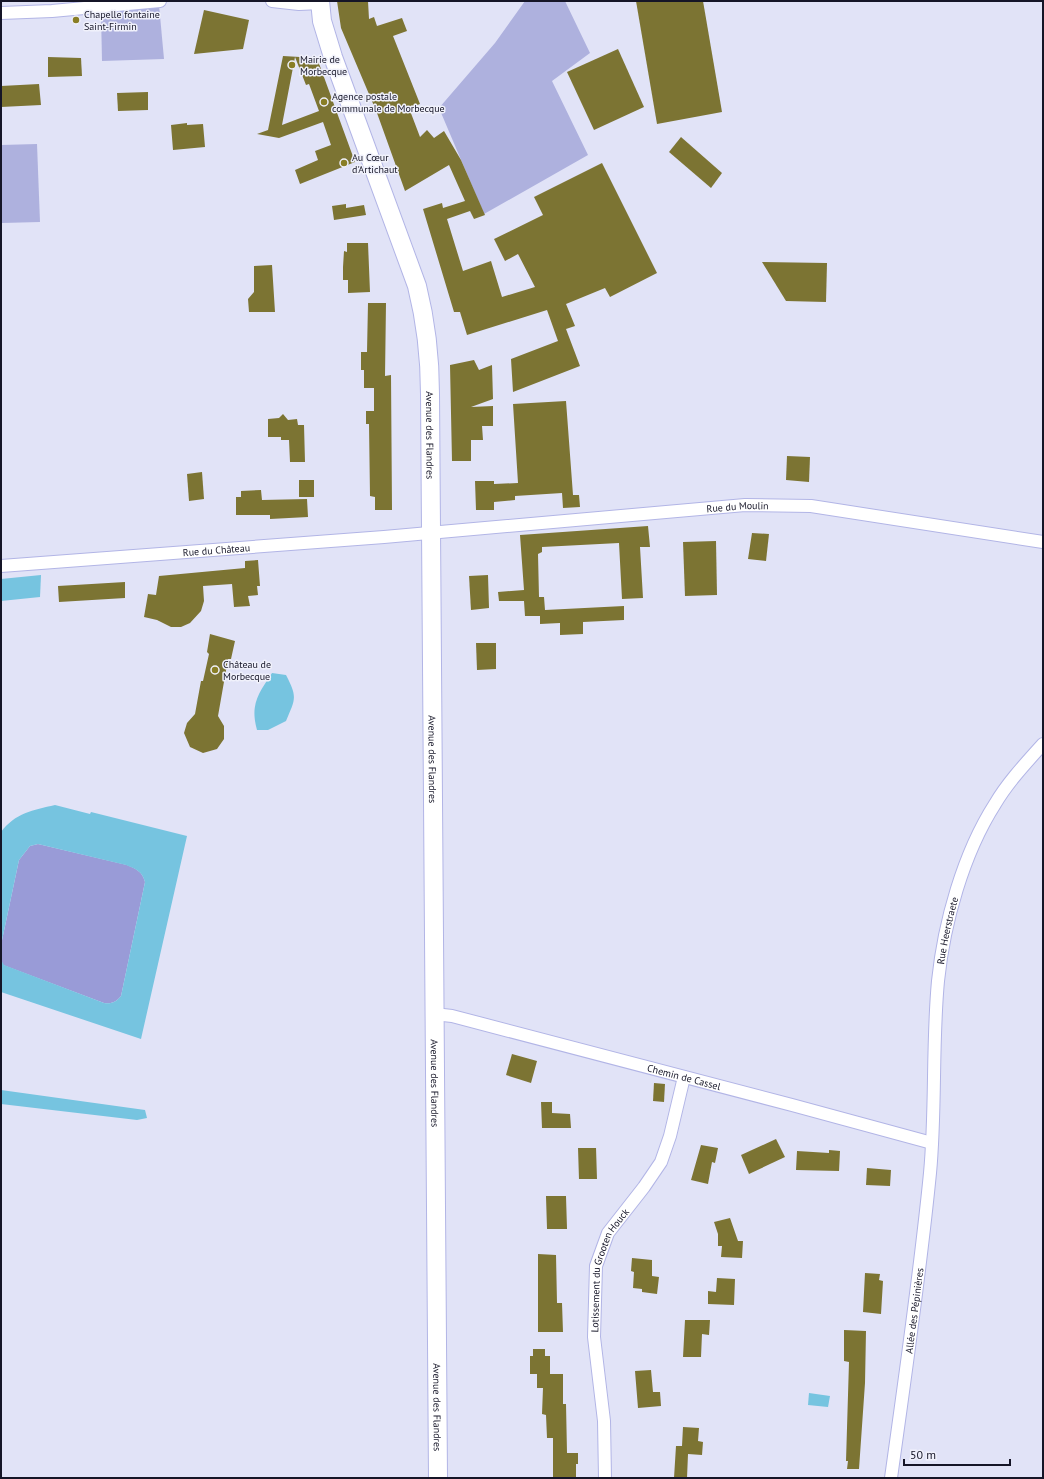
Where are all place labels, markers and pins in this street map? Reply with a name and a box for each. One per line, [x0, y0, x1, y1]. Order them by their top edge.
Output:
place label: Chapelle fontaine Saint-Firmin [84, 8, 160, 33]
marker: Chapelle fontaine Saint-Firmin [71, 15, 81, 25]
place label: Mairie de Morbecque [300, 53, 347, 78]
marker: Mairie de Morbecque [287, 60, 297, 70]
place label: Agence postale communale de Morbecque [332, 90, 445, 115]
marker: Agence postale communale de Morbecque [319, 97, 329, 107]
place label: Au Cœur d'Artichaut [352, 151, 398, 176]
marker: Au Cœur d'Artichaut [339, 158, 349, 168]
place label: Château de Morbecque [223, 658, 271, 683]
marker: Château de Morbecque [210, 665, 220, 675]

